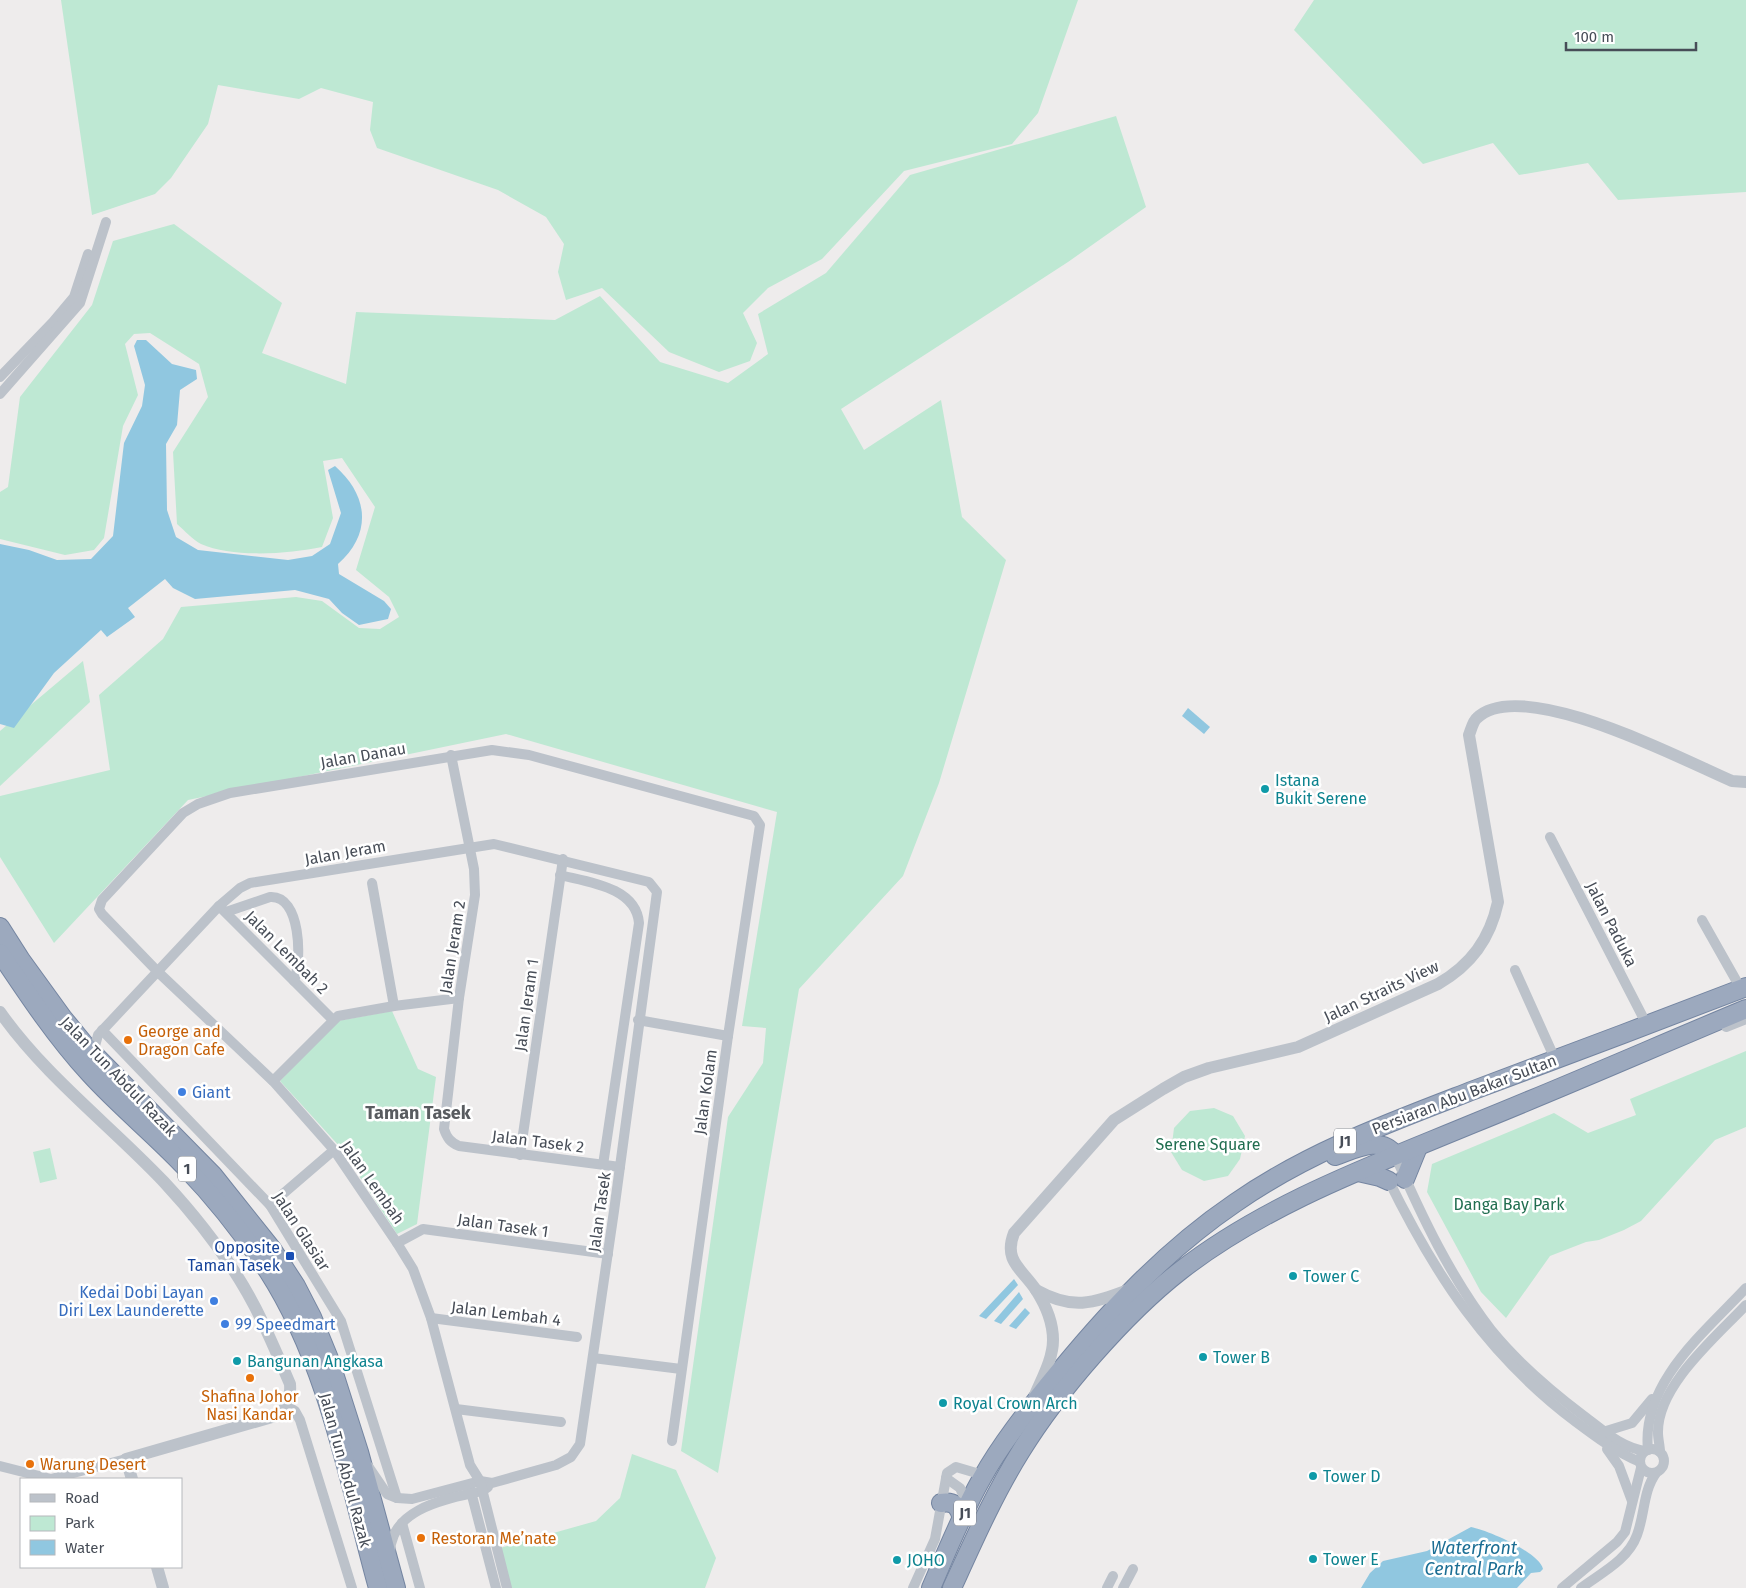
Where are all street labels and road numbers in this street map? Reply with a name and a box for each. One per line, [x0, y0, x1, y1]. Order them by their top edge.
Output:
street label: Jalan Danau [319, 739, 407, 772]
street label: Jalan Jeram [303, 836, 387, 869]
street label: Jalan Paduka [1582, 878, 1641, 970]
street label: Jalan Jeram 2 [436, 899, 469, 995]
street label: Jalan Lembah 2 [241, 907, 332, 998]
street label: Jalan Straits View [1321, 956, 1442, 1026]
street label: Jalan Jeram 1 [511, 958, 542, 1053]
street label: Jalan Tun Abdul Razak [56, 1012, 181, 1141]
street label: Jalan Kolam [690, 1048, 721, 1136]
street label: Persiaran Abu Bakar Sultan [1369, 1050, 1559, 1139]
street label: Jalan Tasek 2 [491, 1126, 585, 1157]
road number: J1 [1334, 1128, 1356, 1154]
street label: Jalan Lembah [337, 1137, 408, 1228]
road number: 1 [178, 1156, 196, 1182]
street label: Jalan Tasek [584, 1170, 615, 1253]
street label: Jalan Glasiar [269, 1188, 335, 1275]
street label: Jalan Tasek 1 [456, 1210, 550, 1241]
street label: Jalan Lembah 4 [450, 1297, 562, 1330]
street label: Jalan Tun Abdul Razak [316, 1391, 376, 1550]
road number: J1 [954, 1500, 976, 1526]

